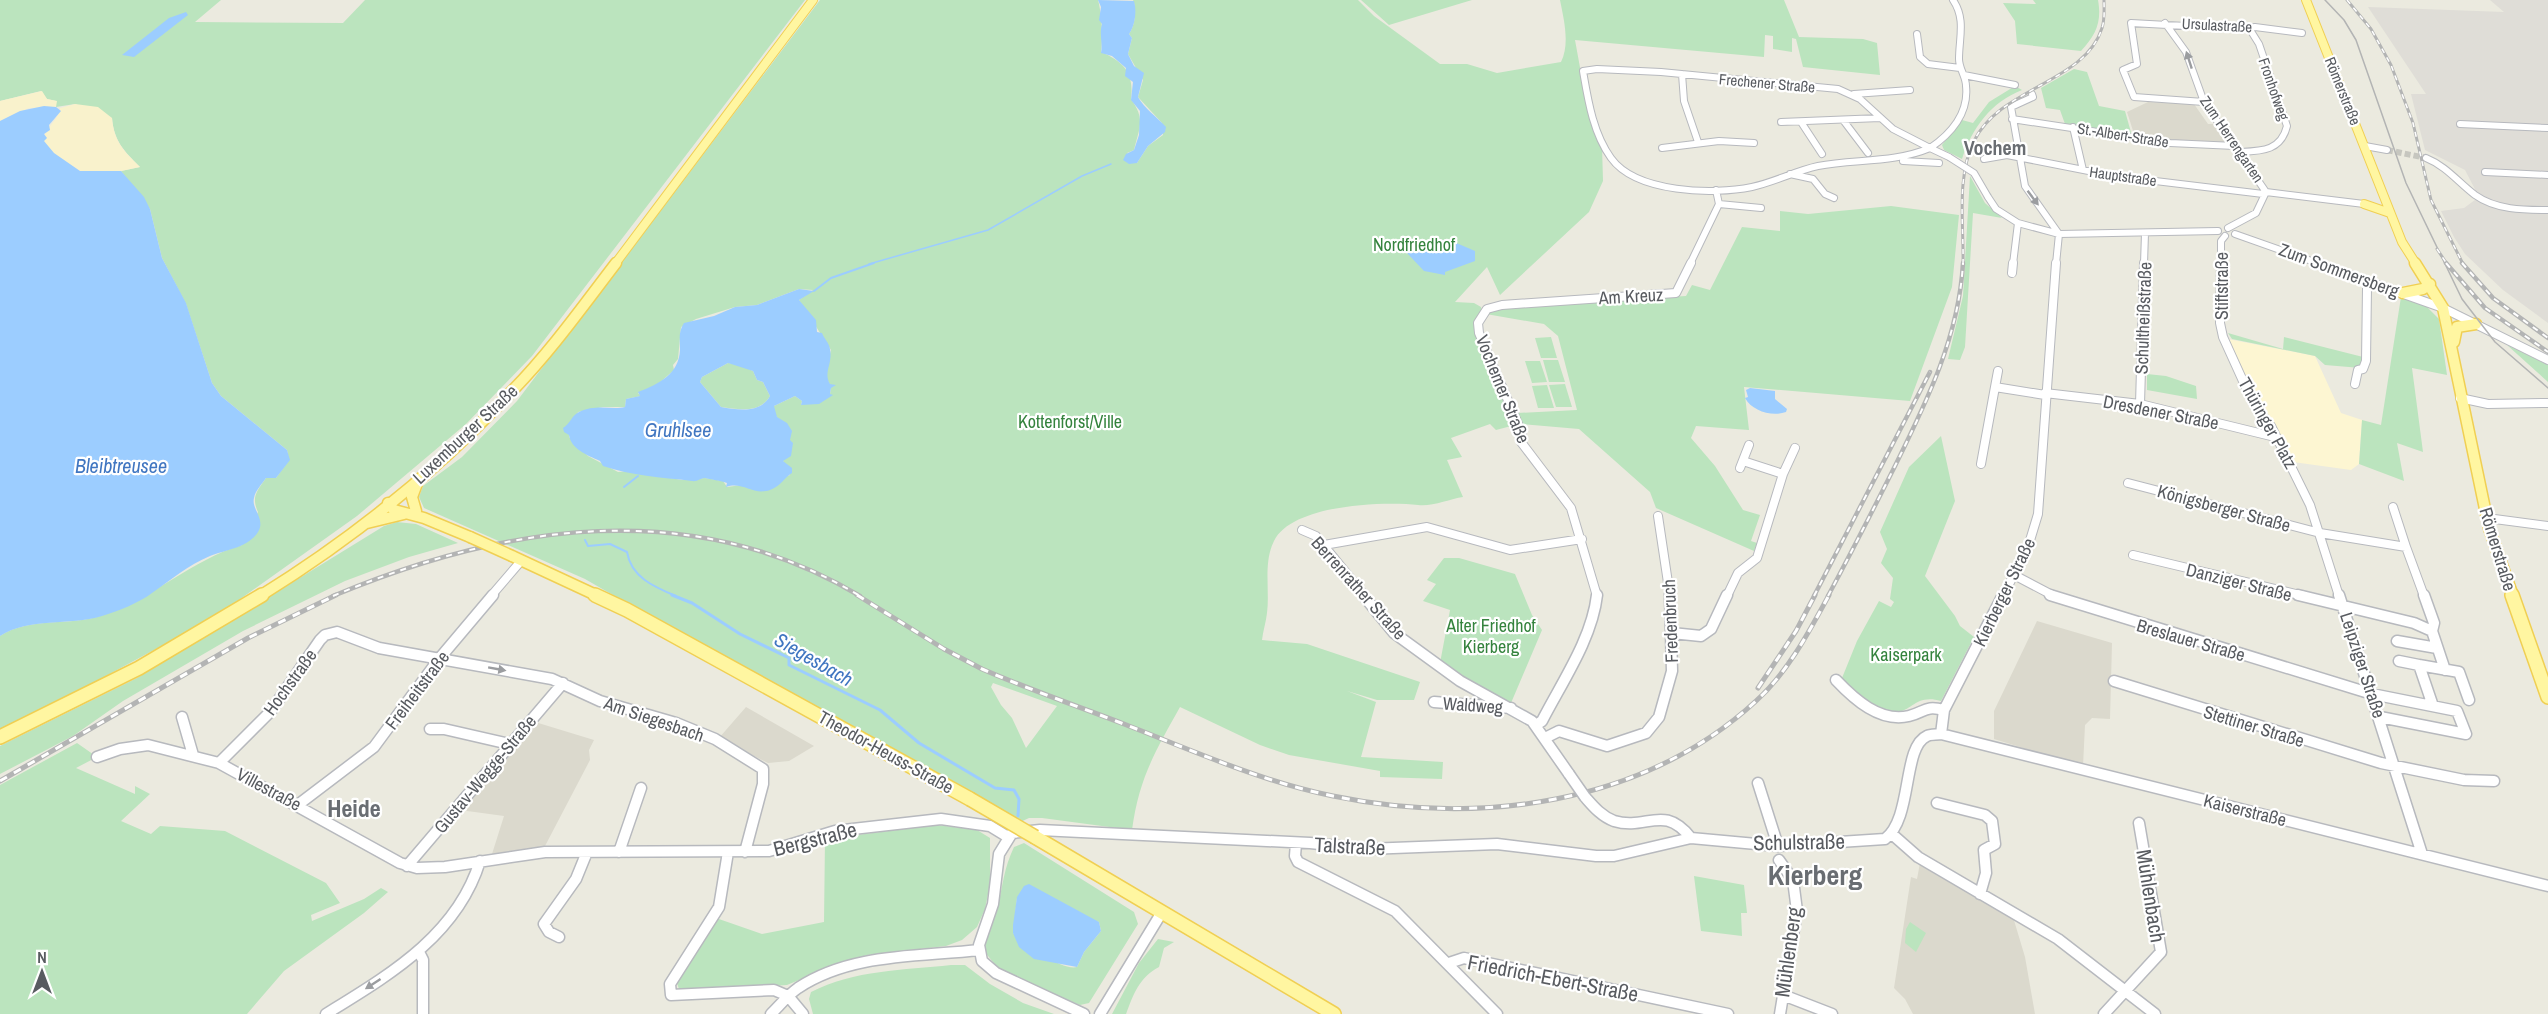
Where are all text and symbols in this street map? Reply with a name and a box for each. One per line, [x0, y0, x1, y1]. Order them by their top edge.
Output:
street label: Ursulastraße [2181, 13, 2253, 37]
one-way arrow [2183, 51, 2193, 69]
street label: Römerstraße [2320, 54, 2366, 128]
street label: Fronhofweg [2253, 55, 2295, 123]
street label: Frechener Straße [1718, 68, 1816, 98]
street label: Zum Herrengarten [2195, 91, 2269, 187]
street label: St.-Albert-Straße [2076, 117, 2170, 153]
district label: Vochem [1964, 134, 2026, 161]
street label: Hauptstraße [2088, 161, 2158, 191]
one-way arrow [2027, 190, 2040, 206]
park label: Nordfriedhof [1373, 232, 1456, 257]
street label: Zum Sommersberg [2275, 237, 2403, 304]
street label: Stiftstraße [2209, 252, 2234, 320]
street label: Schultheißstraße [2129, 261, 2157, 375]
street label: Am Kreuz [1597, 282, 1664, 310]
street label: Vochemer Straße [1470, 331, 1536, 447]
street label: Thüringer Platz [2233, 373, 2303, 473]
street label: Luxemburger Straße [407, 379, 523, 489]
street label: Dresdener Straße [2101, 389, 2221, 435]
park label: Kottenforst/Ville [1018, 409, 1122, 434]
water label: Gruhlsee [645, 416, 711, 443]
water label: Bleibtreusee [75, 452, 167, 479]
street label: Königsberger Straße [2155, 478, 2293, 538]
street label: Römerstraße [2473, 504, 2523, 594]
street label: Berrenrather Straße [1306, 531, 1412, 645]
street label: Kierberger Straße [1967, 533, 2041, 651]
street label: Danziger Straße [2183, 557, 2295, 607]
street label: Fredenbruch [1656, 579, 1684, 663]
street label: Leipziger Straße [2334, 609, 2392, 721]
park label: Alter Friedhof Kierberg [1445, 613, 1537, 659]
street label: Breslauer Straße [2134, 613, 2248, 667]
water label: Siegesbach [770, 626, 858, 692]
park label: Kaiserpark [1870, 642, 1942, 667]
street label: Hochstraße [257, 644, 323, 720]
street label: Freiheitstraße [379, 645, 455, 735]
one-way arrow [487, 665, 506, 674]
street label: Am Siegesbach [600, 690, 707, 748]
street label: Waldweg [1442, 690, 1505, 720]
street label: Stettiner Straße [2201, 699, 2307, 753]
street label: Theodor-Heuss-Straße [814, 704, 958, 800]
street label: Gustav-Wegge-Straße [428, 710, 542, 838]
street label: Villestraße [232, 761, 306, 817]
street label: Kaiserstraße [2201, 788, 2289, 832]
district label: Heide [327, 792, 381, 824]
street label: Bergstraße [770, 815, 860, 863]
street label: Schulstraße [1753, 827, 1845, 857]
street label: Talstraße [1314, 830, 1386, 862]
street label: Mühlenbach [2129, 847, 2173, 945]
district label: Kierberg [1768, 856, 1862, 894]
street label: Mühlenberg [1767, 905, 1809, 999]
north arrow [12, 942, 72, 1002]
text: N [37, 946, 47, 968]
street label: Friedrich-Ebert-Straße [1465, 947, 1641, 1009]
one-way arrow [366, 978, 382, 990]

